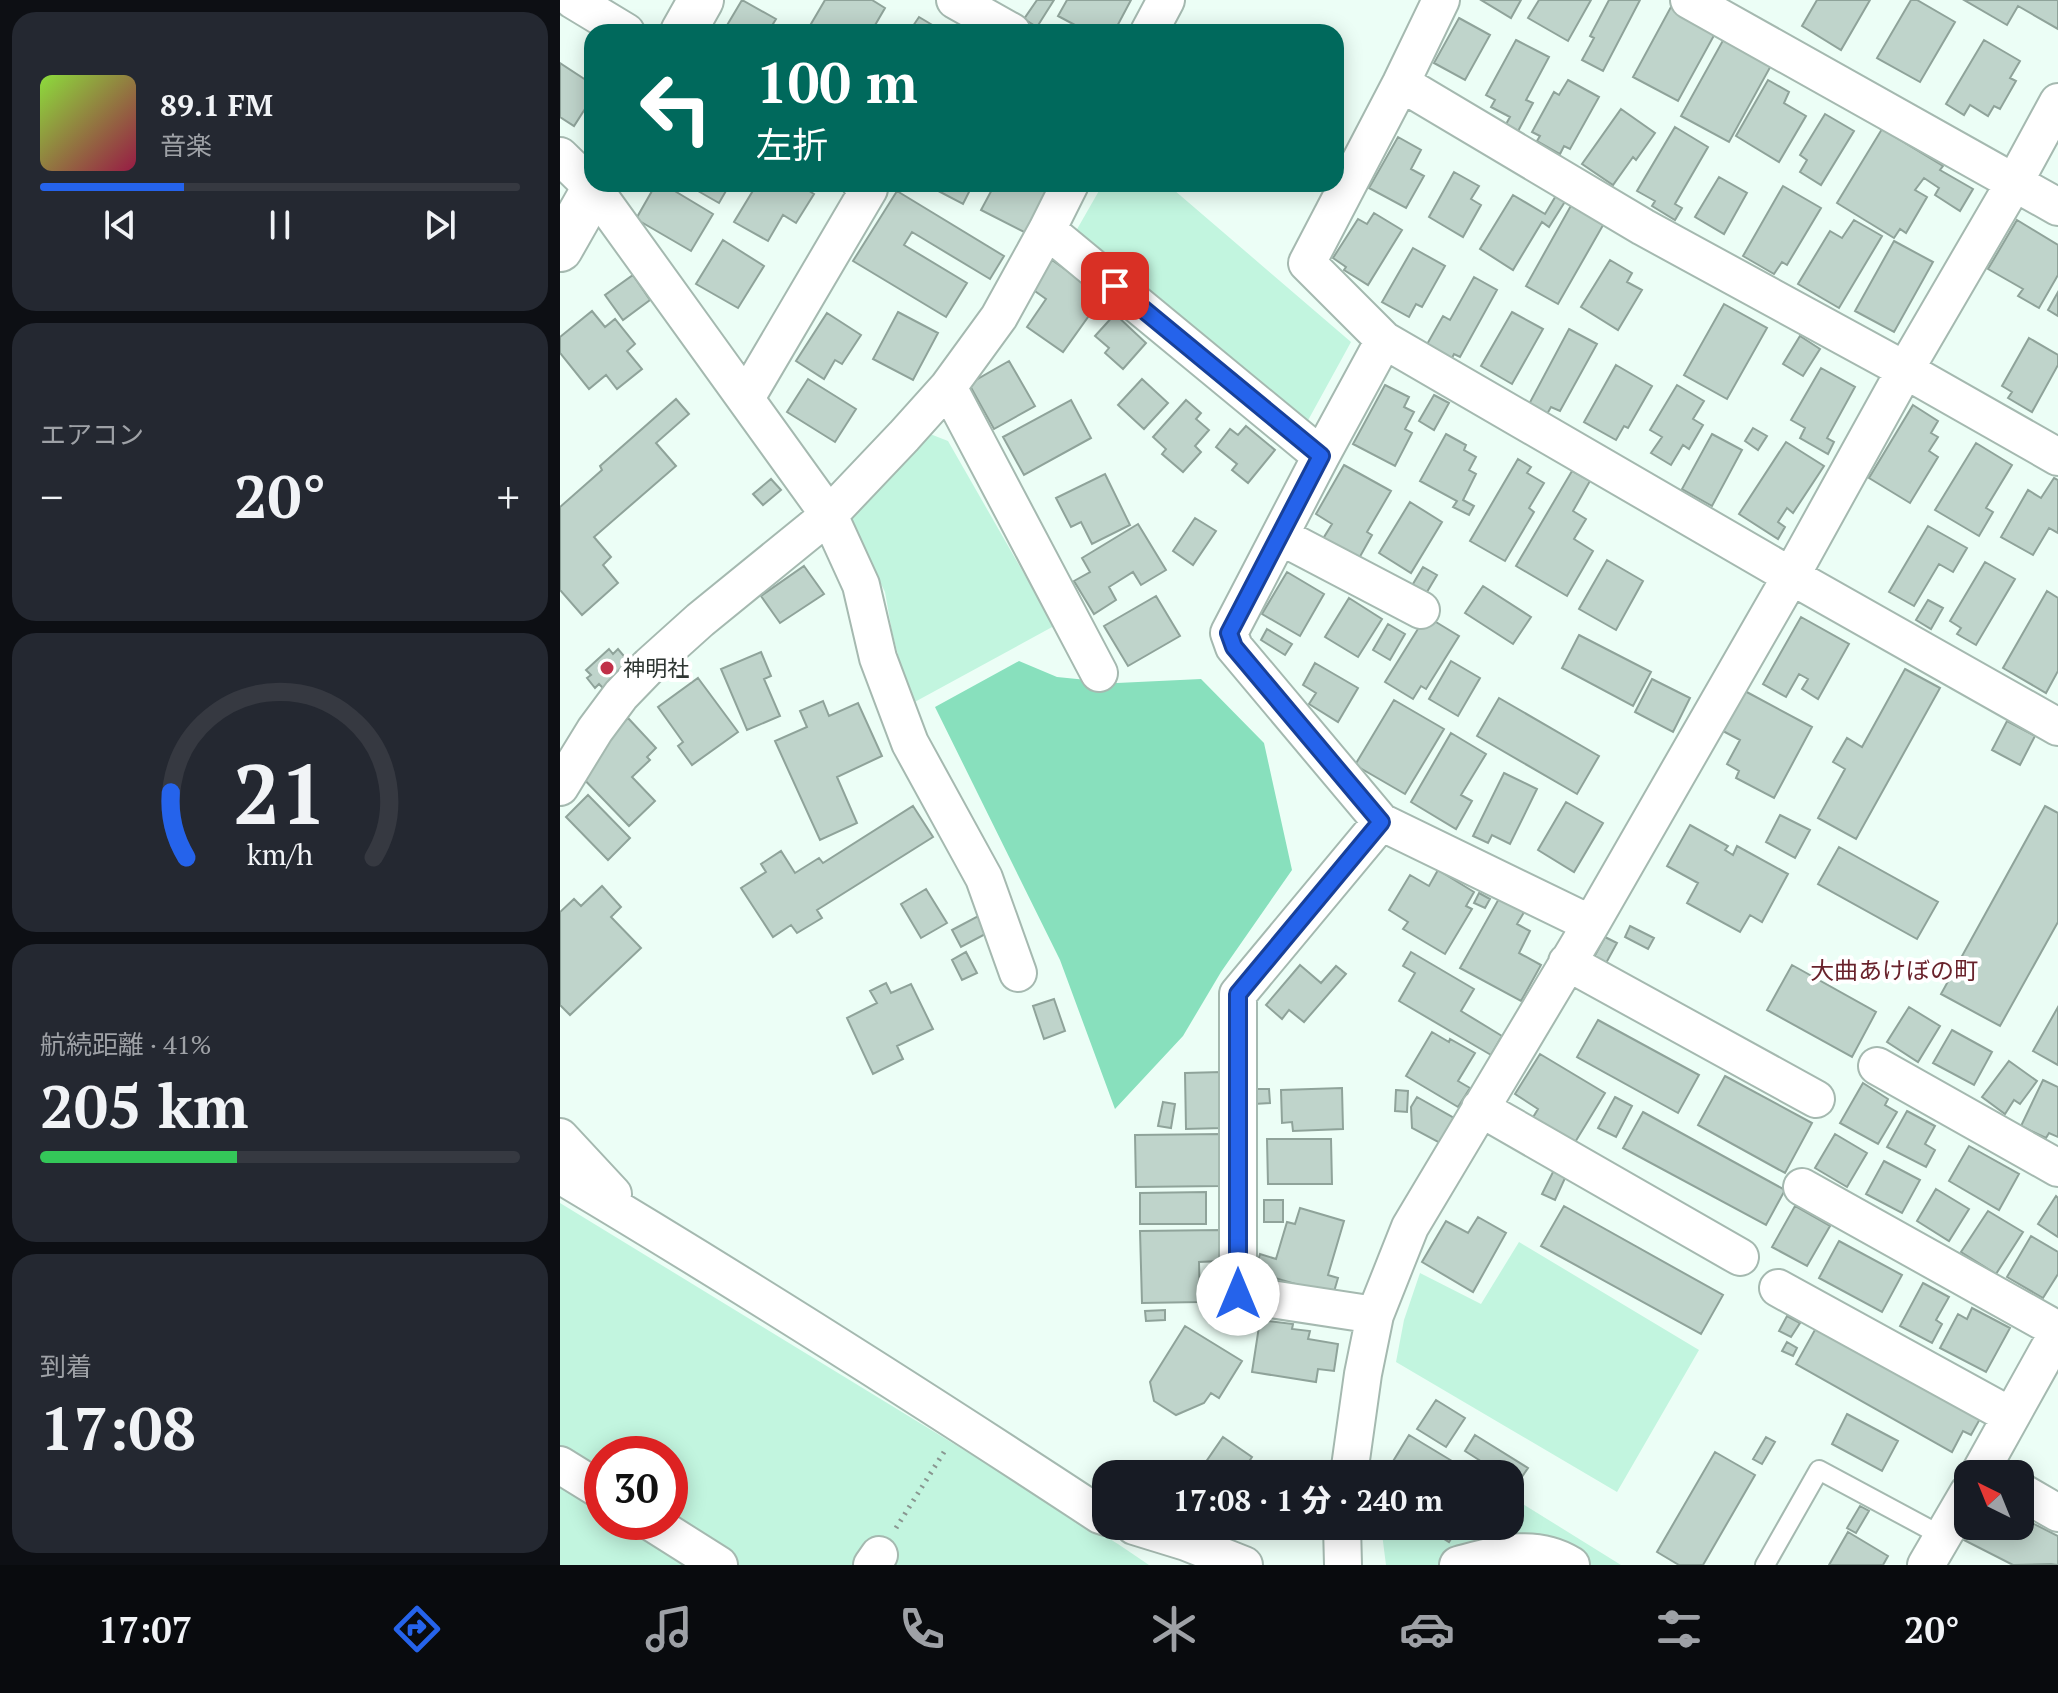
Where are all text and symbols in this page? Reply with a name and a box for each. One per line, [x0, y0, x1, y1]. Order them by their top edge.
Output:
text: 100 m [756, 45, 918, 119]
icon: left [624, 56, 728, 160]
text: 89.1 FM [160, 85, 273, 125]
text: 左折 [756, 121, 828, 168]
text: 音楽 [160, 128, 212, 162]
icon: previous [98, 203, 142, 247]
icon: pause [258, 203, 302, 247]
icon: next [418, 203, 462, 247]
pin [1081, 252, 1149, 320]
icon: arrive [1093, 264, 1137, 308]
text: エアコン [40, 417, 144, 451]
text: 20° [234, 456, 326, 535]
text: − [40, 467, 63, 526]
text: + [497, 467, 520, 526]
place label: 神明社 [623, 653, 689, 682]
marker: 神明社 [598, 659, 616, 677]
text: 21 [233, 738, 327, 848]
text: km/h [247, 836, 313, 874]
district label: 大曲あけぼの町 [1810, 954, 1978, 986]
text: 航続距離 · 41% [40, 1027, 212, 1061]
text: 205 km [40, 1066, 248, 1145]
position arrow [1196, 1252, 1280, 1336]
text: 到着 [40, 1349, 92, 1383]
text: 17:08 [40, 1388, 196, 1467]
speed limit sign: 30 [584, 1436, 688, 1540]
north arrow [1954, 1460, 2034, 1540]
map controls [1954, 1460, 2034, 1540]
text: 17:08 · 1 分 · 240 m [1173, 1480, 1443, 1520]
icon: directions [389, 1601, 445, 1657]
icon: music [641, 1601, 697, 1657]
icon: phone [894, 1601, 950, 1657]
icon: climate [1146, 1601, 1202, 1657]
icon: car [1399, 1601, 1455, 1657]
icon: filters [1651, 1601, 1707, 1657]
text: 17:07 [98, 1606, 192, 1653]
text: 20° [1904, 1606, 1960, 1653]

